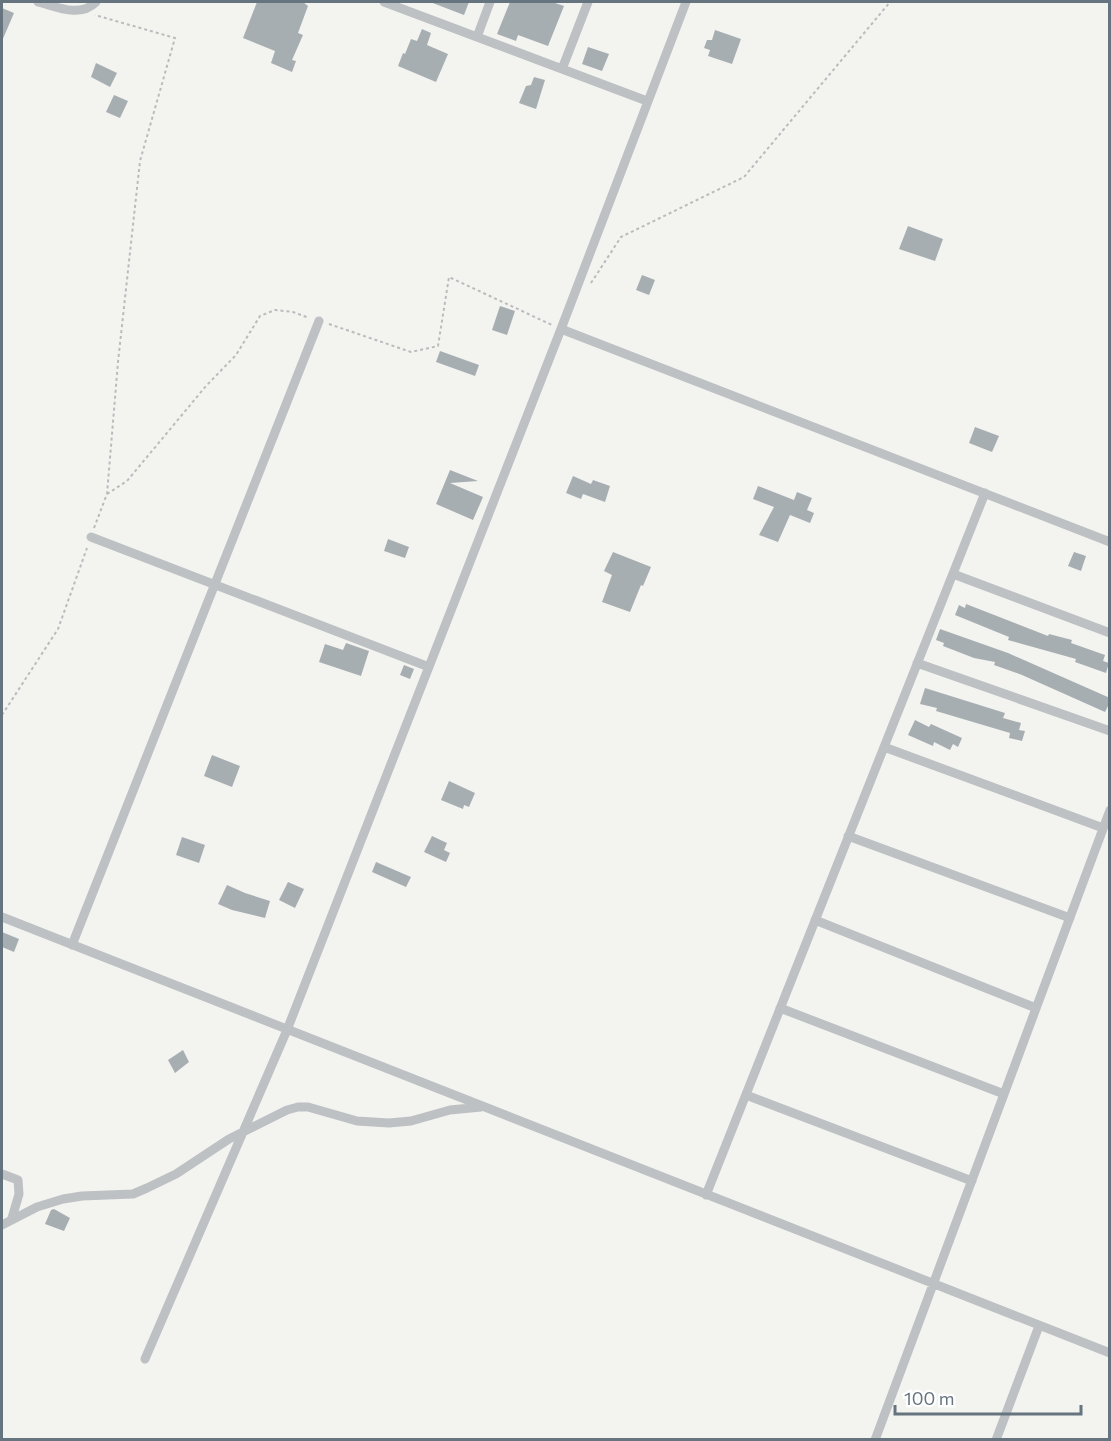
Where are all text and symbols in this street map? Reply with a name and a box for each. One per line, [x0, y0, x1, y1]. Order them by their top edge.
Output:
scale bar [895, 1378, 1081, 1416]
text: 100 m [904, 1387, 954, 1409]

